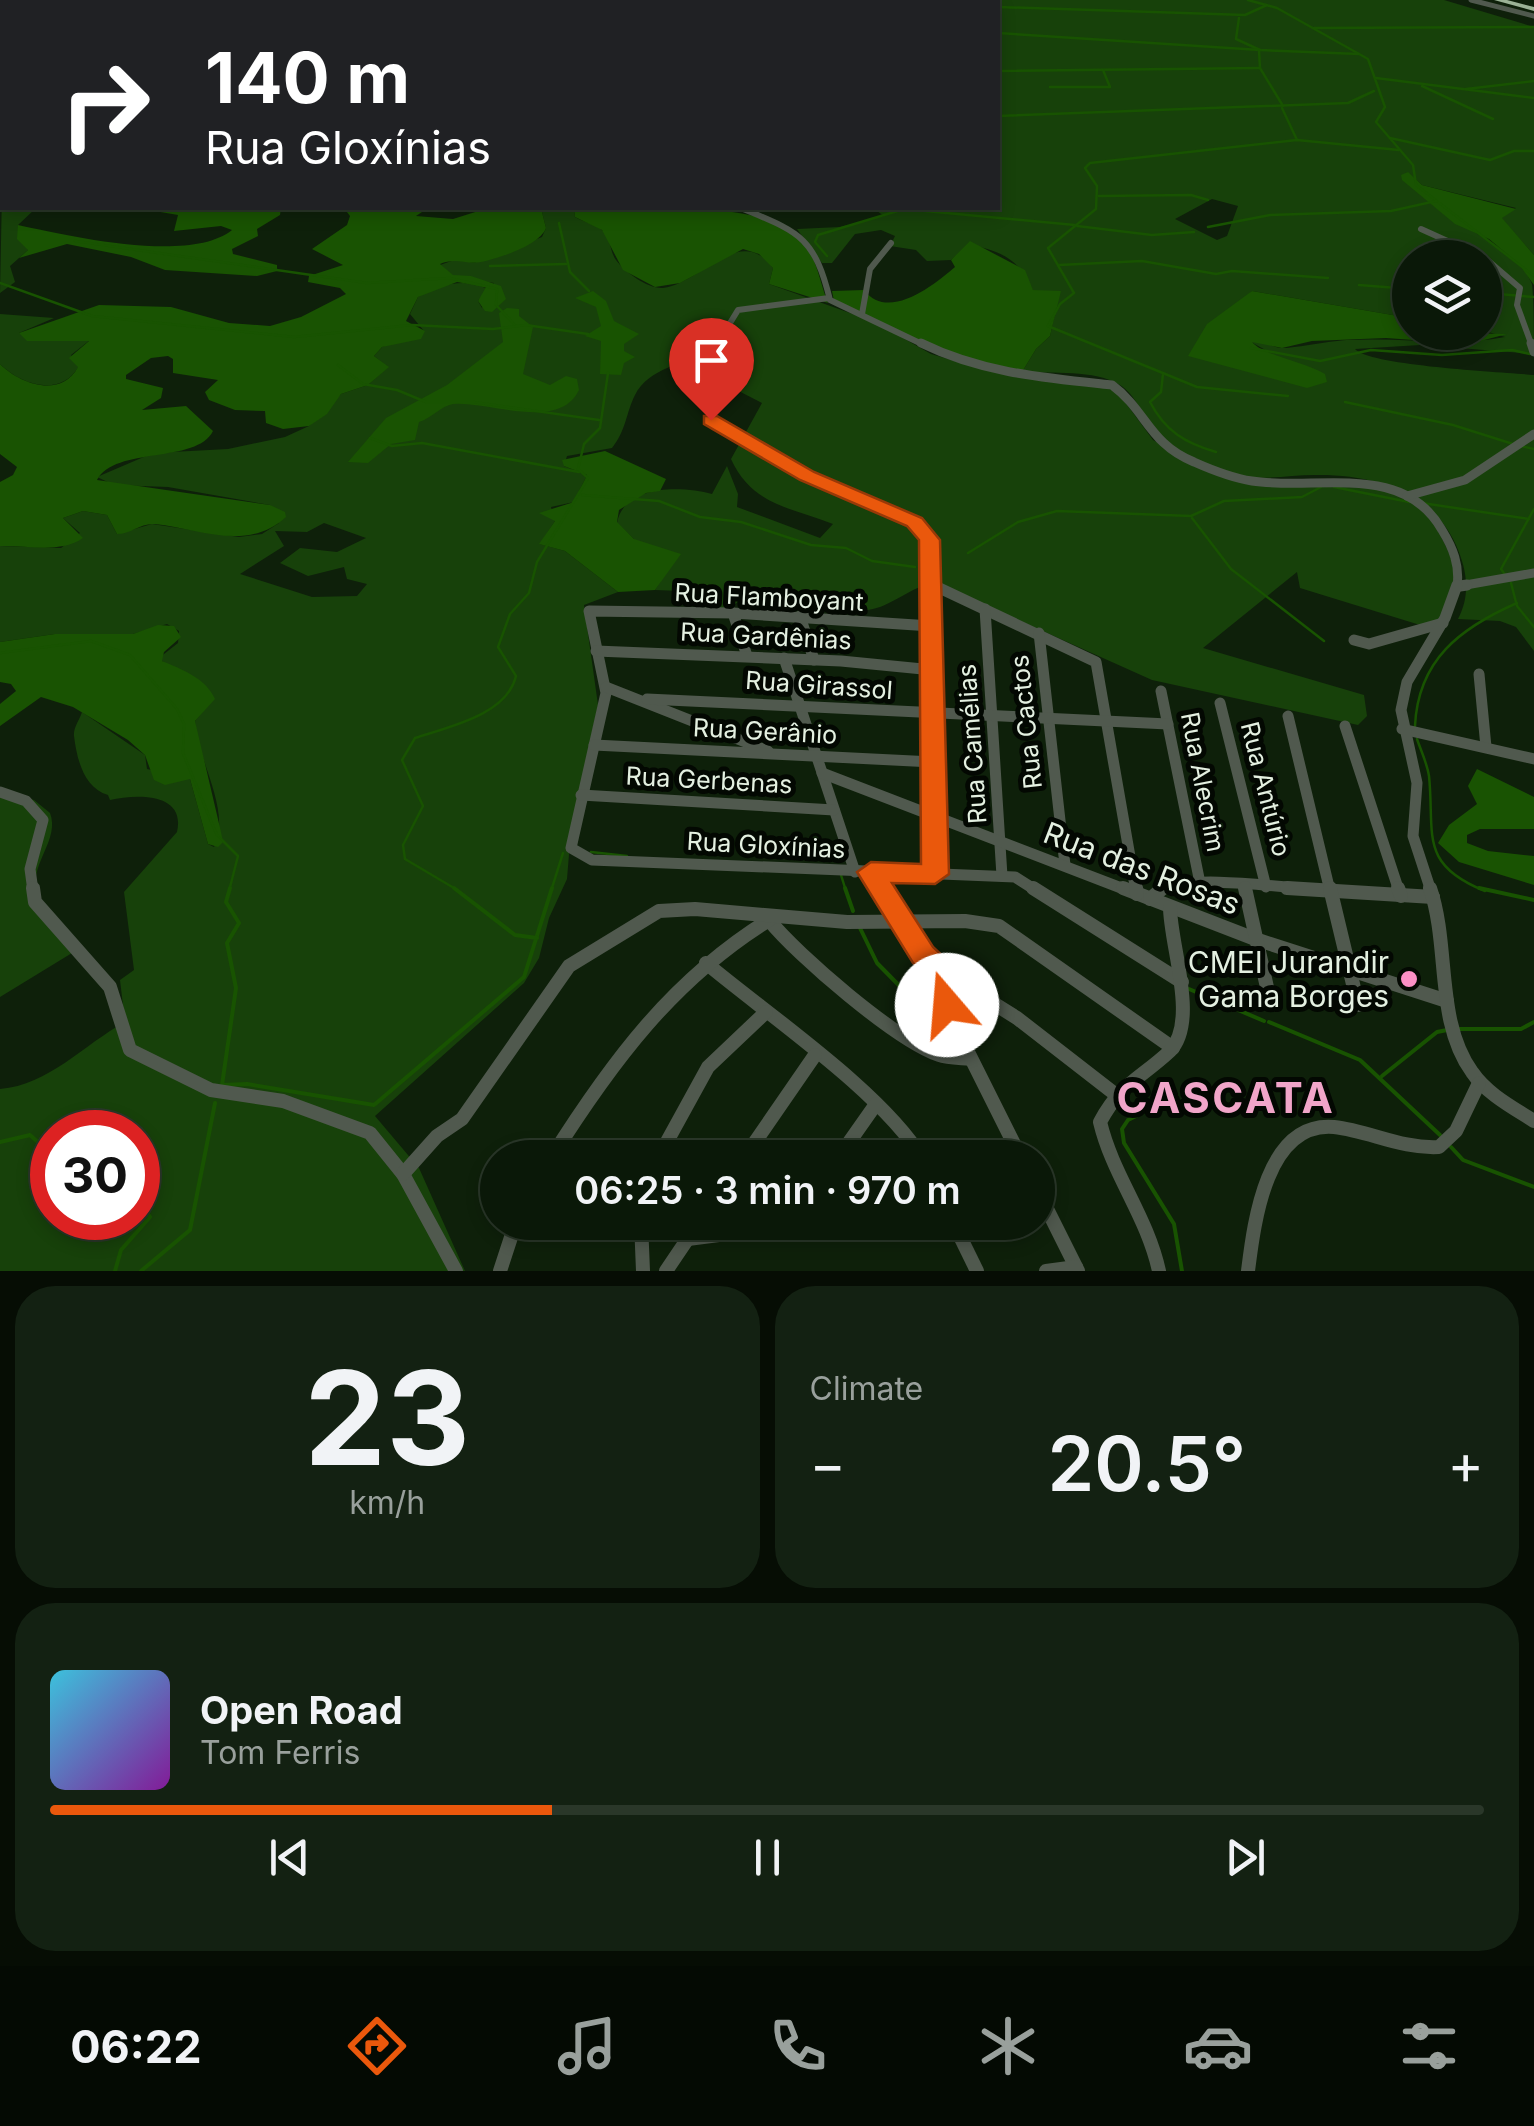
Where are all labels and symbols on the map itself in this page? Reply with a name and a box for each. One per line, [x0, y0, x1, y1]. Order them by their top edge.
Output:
pin [669, 318, 754, 421]
street label: Rua Flamboyant [674, 577, 864, 617]
street label: Rua Gardênias [680, 617, 852, 655]
street label: Rua Cactos [1004, 653, 1048, 791]
street label: Rua Camélias [951, 663, 993, 825]
street label: Rua Girassol [744, 665, 894, 705]
street label: Rua Alecrim [1175, 710, 1231, 854]
street label: Rua Gerânio [692, 712, 838, 750]
street label: Rua Antúrio [1235, 719, 1297, 859]
street label: Rua Gerbenas [625, 761, 793, 799]
street label: Rua das Rosas [1039, 814, 1245, 922]
street label: Rua Gloxínias [686, 826, 846, 864]
place label: CMEI Jurandir Gama Borges [1188, 944, 1389, 1014]
position arrow [895, 953, 999, 1057]
marker: CMEI Jurandir Gama Borges [1398, 968, 1420, 990]
district label: CASCATA [1117, 1072, 1335, 1123]
speed limit sign: 30 [30, 1110, 160, 1240]

